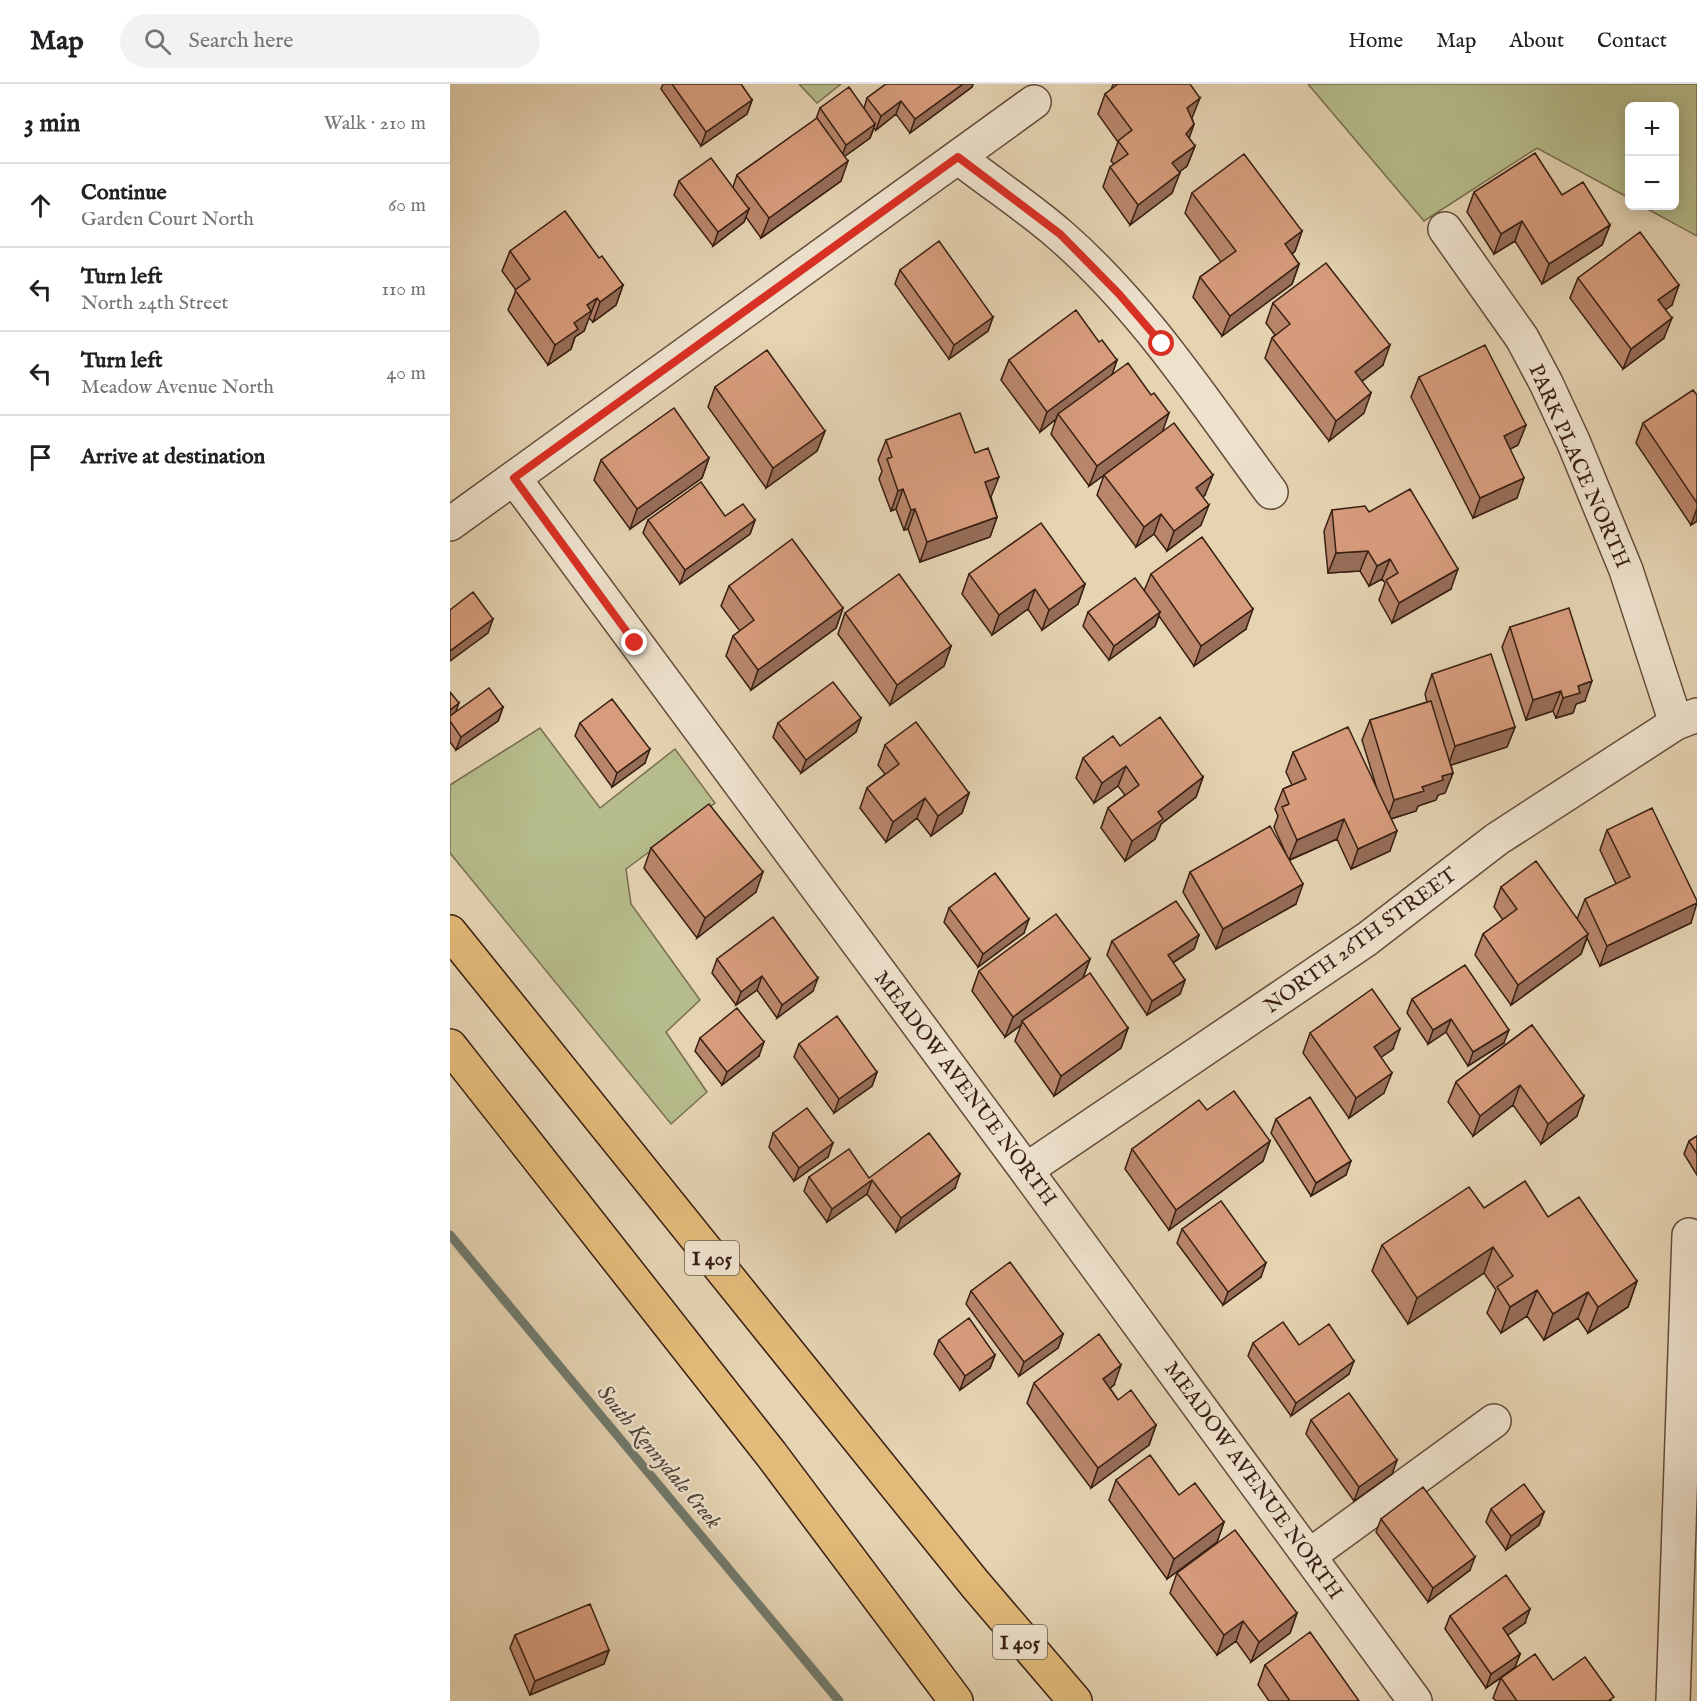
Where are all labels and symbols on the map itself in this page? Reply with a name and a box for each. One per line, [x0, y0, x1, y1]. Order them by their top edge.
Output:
route start [1148, 330, 1174, 356]
street label: PARK PLACE NORTH [1521, 360, 1636, 573]
route end [621, 629, 647, 655]
street label: NORTH 26TH STREET [1259, 862, 1463, 1020]
street label: MEADOW AVENUE NORTH [867, 966, 1062, 1212]
road number: I 405 [685, 1241, 739, 1275]
street label: MEADOW AVENUE NORTH [1157, 1357, 1348, 1605]
water label: South Kennydale Creek [590, 1379, 727, 1535]
road number: I 405 [993, 1625, 1047, 1659]

